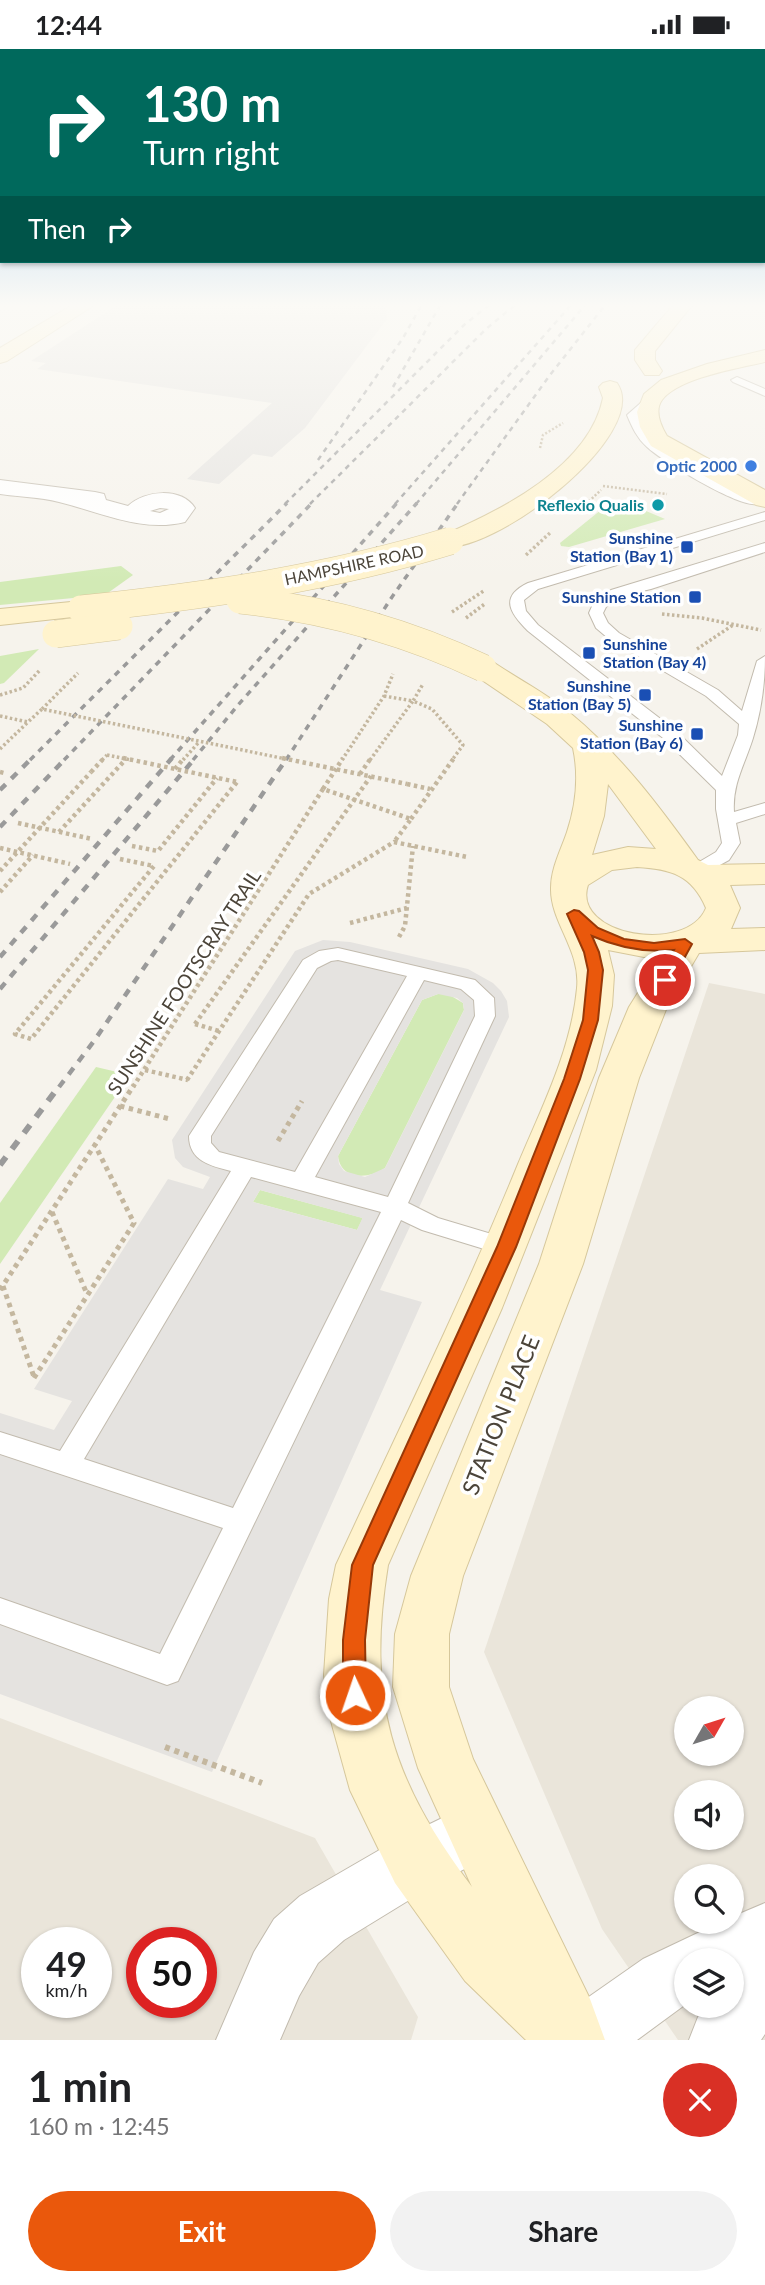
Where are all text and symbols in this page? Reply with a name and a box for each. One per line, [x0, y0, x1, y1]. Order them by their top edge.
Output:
text: 12:44 [35, 9, 102, 41]
text: 130 m [143, 74, 281, 132]
icon: right [28, 77, 119, 168]
text: Turn right [143, 133, 279, 172]
icon: right [100, 210, 138, 248]
text: Then [28, 213, 86, 245]
place label: Optic 2000 [656, 456, 737, 475]
marker: Optic 2000 [743, 458, 759, 474]
place label: Reflexio Qualis [537, 495, 644, 514]
marker: Reflexio Qualis [650, 497, 666, 513]
place label: Sunshine Station (Bay 1) [570, 528, 673, 565]
marker: Sunshine Station (Bay 1) [679, 539, 695, 555]
street label: HAMPSHIRE ROAD [283, 540, 425, 589]
place label: Sunshine Station [562, 587, 681, 606]
marker: Sunshine Station [687, 589, 703, 605]
place label: Sunshine Station (Bay 4) [603, 634, 706, 671]
marker: Sunshine Station (Bay 4) [581, 645, 597, 661]
place label: Sunshine Station (Bay 5) [528, 676, 631, 713]
marker: Sunshine Station (Bay 5) [637, 687, 653, 703]
place label: Sunshine Station (Bay 6) [580, 715, 683, 752]
marker: Sunshine Station (Bay 6) [689, 726, 705, 742]
street label: SUNSHINE FOOTSCRAY TRAIL [102, 865, 265, 1099]
pin [635, 950, 695, 1010]
icon: arrive [646, 961, 684, 999]
street label: STATION PLACE [455, 1331, 545, 1499]
position arrow [318, 1658, 392, 1732]
north arrow [674, 1696, 744, 1766]
map controls [674, 1696, 744, 2018]
button: sound [674, 1780, 744, 1850]
button: search [674, 1864, 744, 1934]
speed limit sign: 50 [126, 1927, 217, 2018]
text: 49 [46, 1942, 87, 1984]
button: layers [674, 1948, 744, 2018]
text: km/h [45, 1979, 88, 2001]
text: 1 min [28, 2061, 132, 2111]
button: close [663, 2063, 737, 2137]
text: 160 m · 12:45 [28, 2112, 170, 2140]
button: Exit [28, 2191, 376, 2271]
button: Share [390, 2191, 737, 2271]

